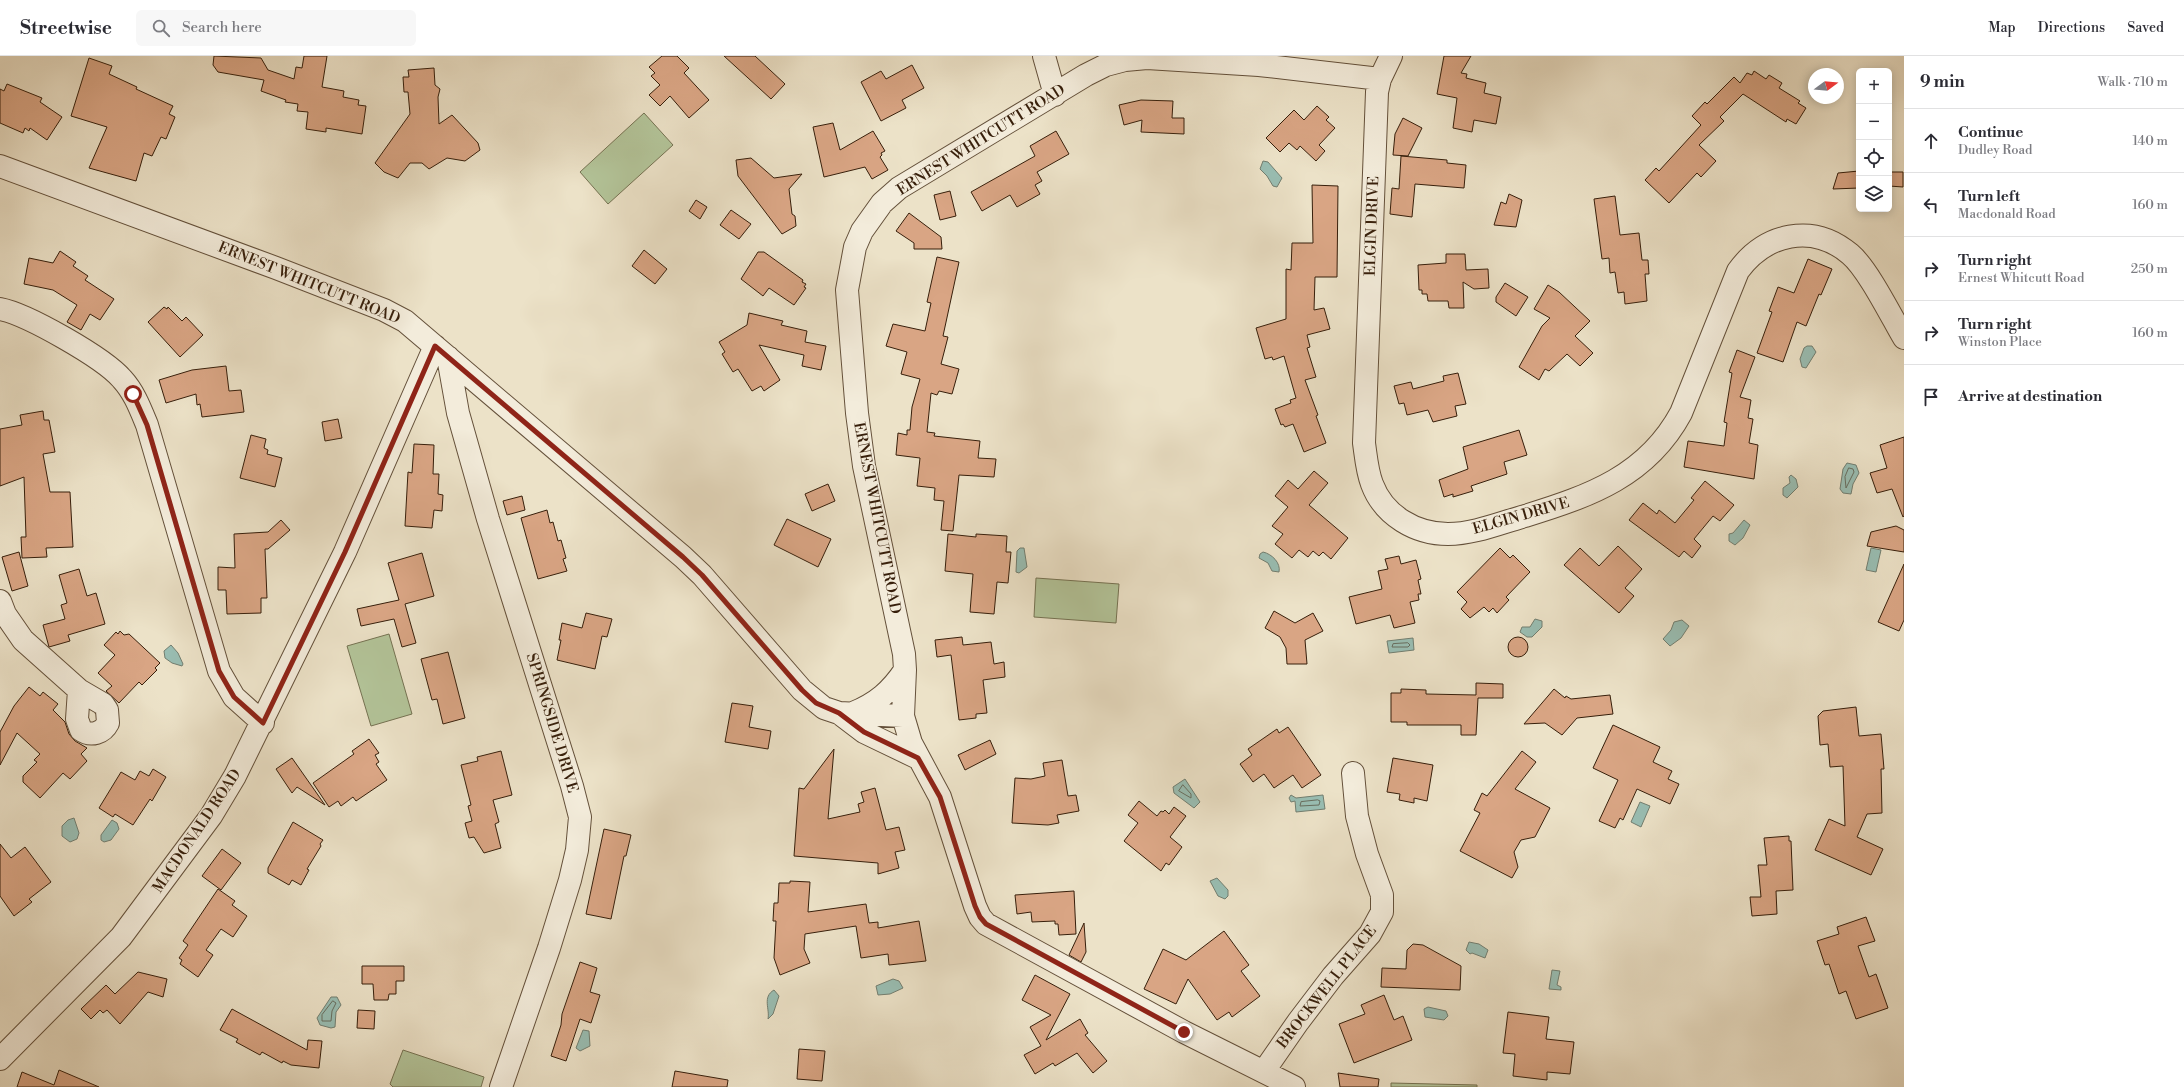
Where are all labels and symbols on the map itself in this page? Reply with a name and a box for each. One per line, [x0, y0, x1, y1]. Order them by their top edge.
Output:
north arrow [1808, 68, 1844, 104]
street label: ERNEST WHITCUTT ROAD [893, 80, 1069, 200]
street label: ELGIN DRIVE [1361, 176, 1383, 276]
street label: ERNEST WHITCUTT ROAD [215, 238, 403, 328]
route start [124, 385, 142, 403]
street label: ERNEST WHITCUTT ROAD [849, 420, 905, 616]
street label: ELGIN DRIVE [1470, 493, 1572, 539]
street label: SPRINGSIDE DRIVE [522, 651, 582, 795]
street label: MACDONALD ROAD [148, 765, 246, 897]
street label: BROCKWELL PLACE [1272, 922, 1381, 1053]
route end [1175, 1023, 1193, 1041]

